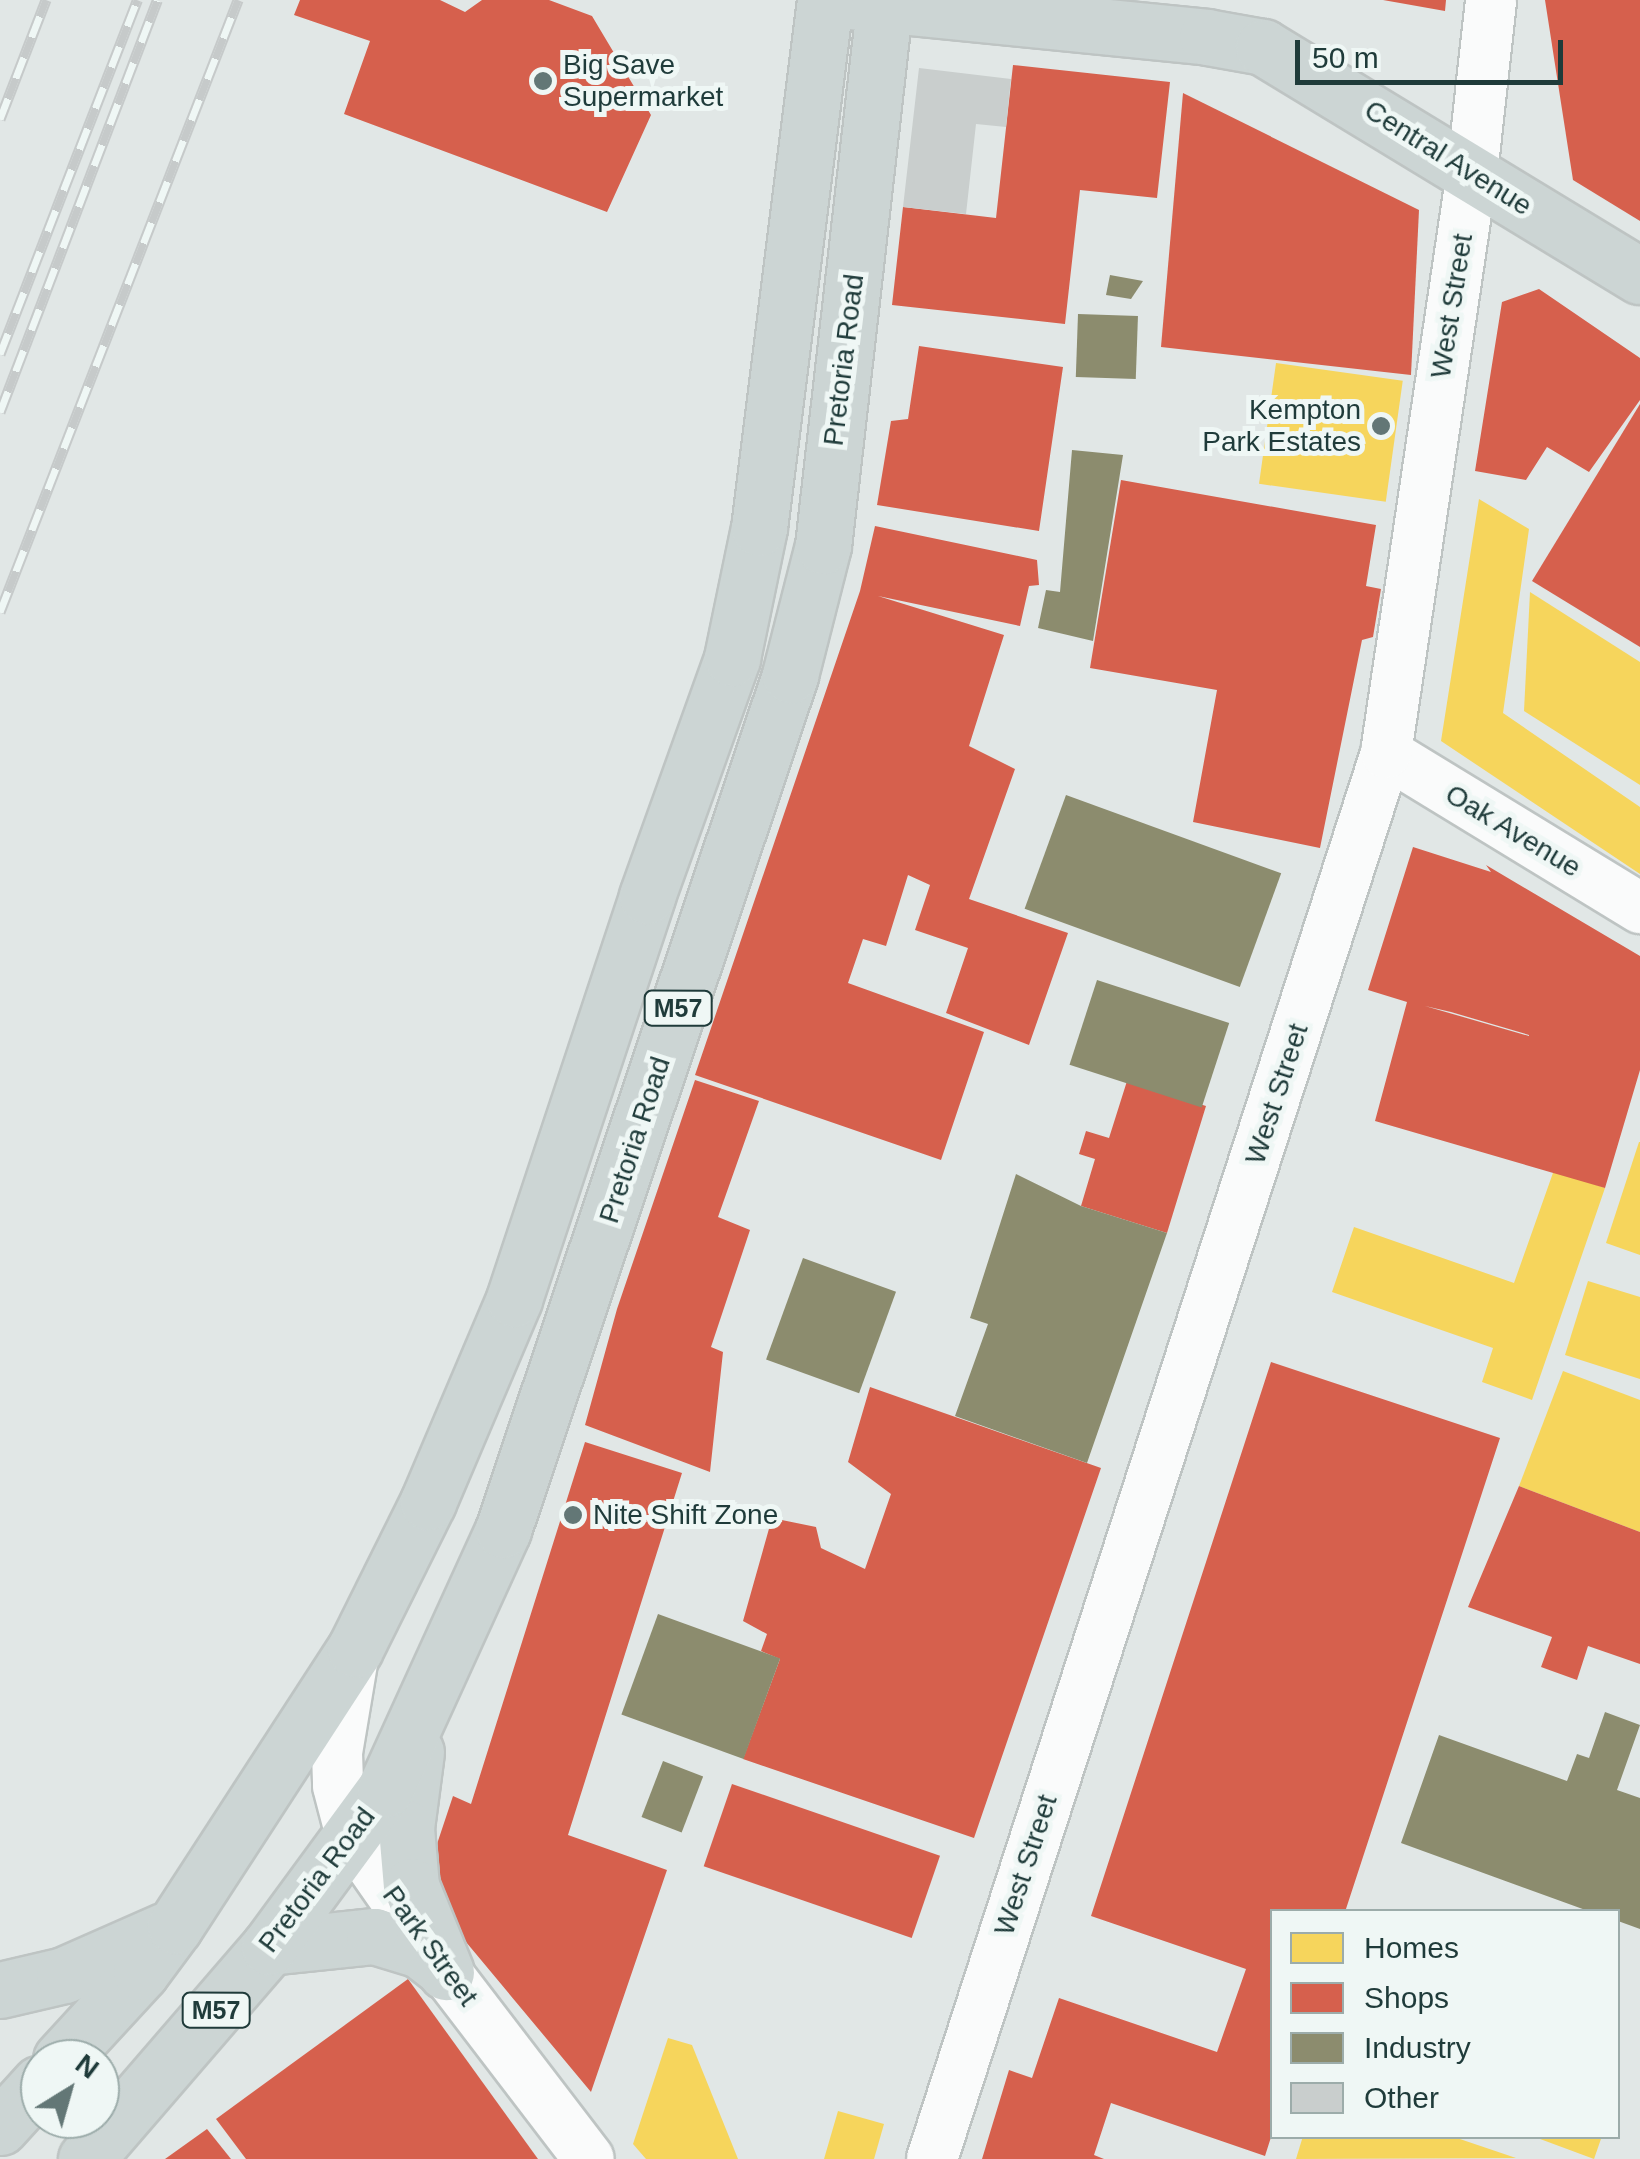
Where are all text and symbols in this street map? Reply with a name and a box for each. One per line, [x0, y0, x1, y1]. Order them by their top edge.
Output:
scale bar [1300, 20, 1568, 82]
text: 50 m [1312, 41, 1379, 74]
place label: Big Save Supermarket [563, 48, 723, 114]
marker: Big Save Supermarket [532, 70, 554, 92]
street label: Central Avenue [1357, 93, 1539, 223]
street label: West Street [1424, 231, 1480, 381]
street label: Pretoria Road [817, 272, 871, 448]
place label: Kempton Park Estates [1202, 393, 1361, 459]
marker: Kempton Park Estates [1370, 415, 1392, 437]
street label: Oak Avenue [1439, 777, 1587, 885]
road number: M57 [643, 988, 713, 1028]
street label: West Street [1239, 1019, 1315, 1169]
street label: Pretoria Road [592, 1053, 678, 1227]
place label: Nite Shift Zone [593, 1498, 778, 1532]
marker: Nite Shift Zone [562, 1504, 584, 1526]
street label: West Street [988, 1790, 1064, 1940]
street label: Pretoria Road [252, 1801, 382, 1959]
street label: Park Street [375, 1879, 485, 2013]
legend [1270, 1909, 1620, 2139]
text: Homes [1364, 1931, 1459, 1964]
text: Shops [1364, 1981, 1449, 2014]
road number: M57 [181, 1990, 251, 2030]
text: Industry [1364, 2031, 1471, 2064]
north arrow [20, 2039, 120, 2139]
text: N [70, 2048, 105, 2085]
text: Other [1364, 2081, 1439, 2114]

